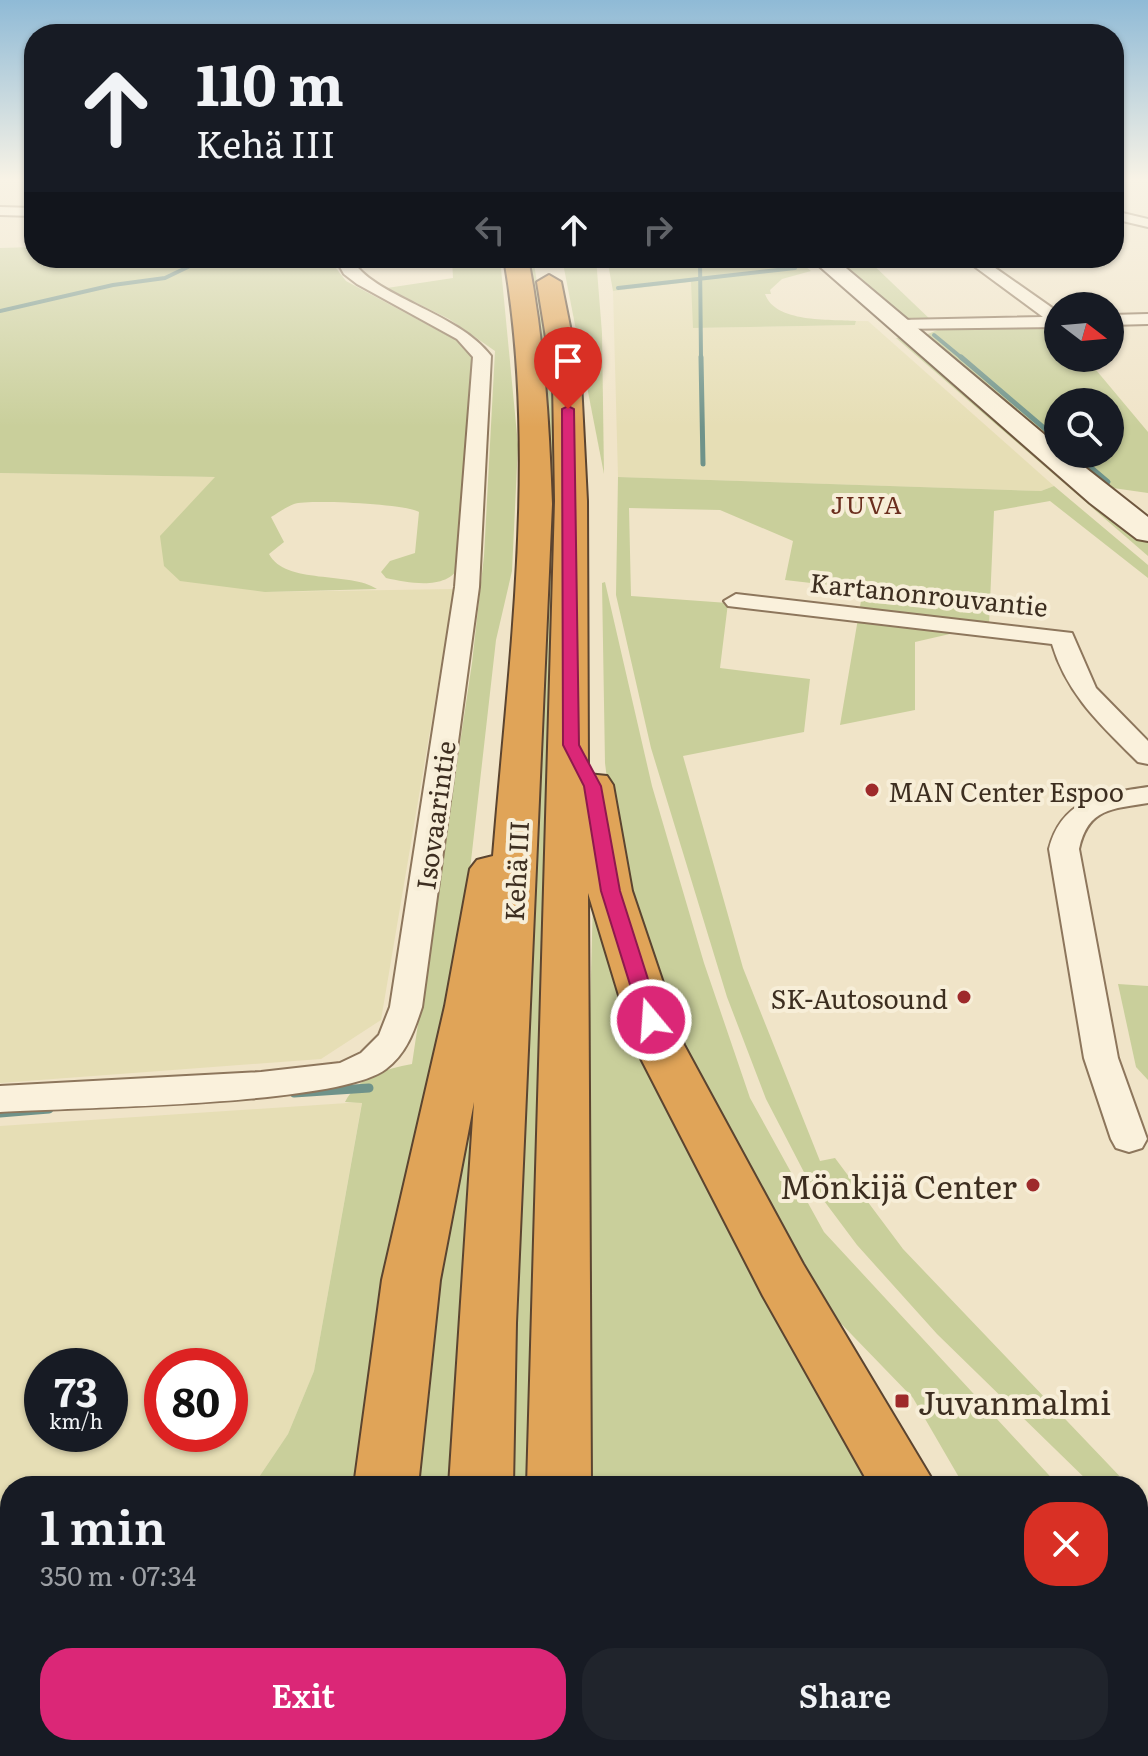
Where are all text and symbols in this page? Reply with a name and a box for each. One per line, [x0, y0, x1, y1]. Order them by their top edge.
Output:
text: 110 m [196, 40, 344, 123]
icon: ahead [64, 56, 168, 160]
text: Kehä III [196, 116, 335, 169]
icon: left [468, 208, 512, 252]
icon: ahead [552, 208, 596, 252]
icon: right [636, 208, 680, 252]
north arrow [1044, 292, 1124, 372]
map controls [1044, 292, 1124, 468]
pin [534, 327, 602, 409]
icon: arrive [546, 339, 590, 383]
button: search [1044, 388, 1124, 468]
district label: JUVA [830, 486, 904, 521]
street label: Kartanonrouvantie [808, 561, 1050, 625]
street label: Isovaarintie [404, 738, 464, 892]
place label: MAN Center Espoo [888, 771, 1124, 810]
marker: MAN Center Espoo [863, 781, 881, 799]
street label: Kehä III [493, 820, 537, 922]
position arrow [609, 978, 693, 1062]
place label: SK-Autosound [771, 978, 948, 1017]
marker: SK-Autosound [955, 988, 973, 1006]
place label: Mönkijä Center [780, 1161, 1017, 1209]
marker: Mönkijä Center [1024, 1176, 1042, 1194]
speed limit sign: 80 [144, 1348, 248, 1452]
text: 73 [54, 1360, 98, 1419]
place label: Juvanmalmi [918, 1377, 1111, 1425]
marker: Juvanmalmi [893, 1392, 911, 1410]
text: km/h [49, 1405, 103, 1435]
text: 1 min [40, 1489, 166, 1560]
button: close [1024, 1502, 1108, 1586]
text: 350 m · 07:34 [40, 1555, 196, 1594]
button: Exit [40, 1648, 566, 1740]
button: Share [582, 1648, 1108, 1740]

